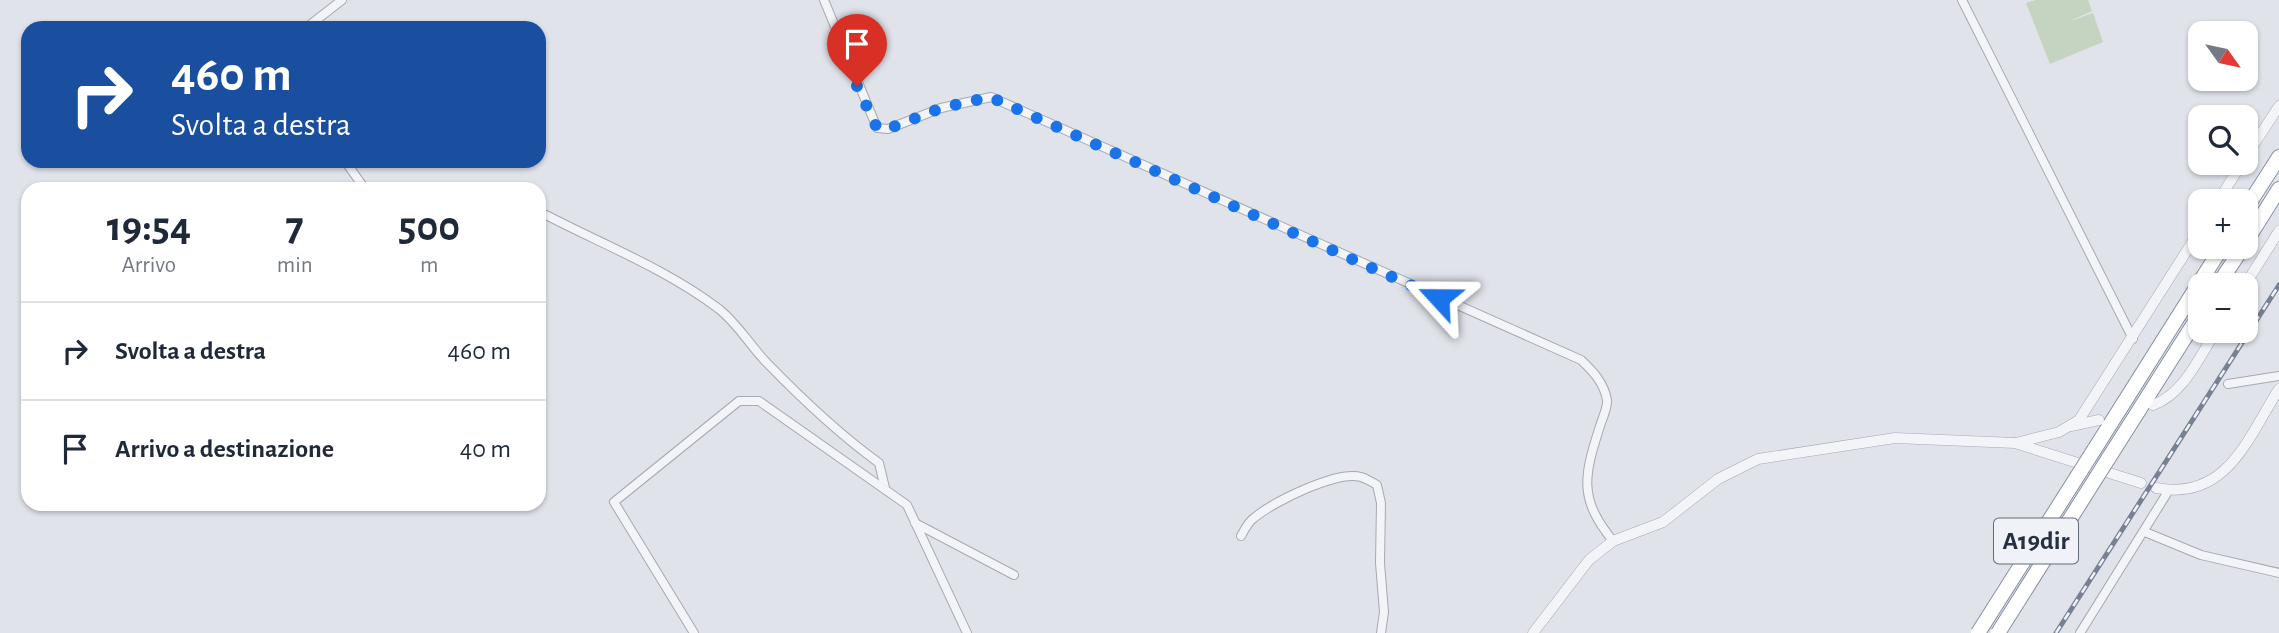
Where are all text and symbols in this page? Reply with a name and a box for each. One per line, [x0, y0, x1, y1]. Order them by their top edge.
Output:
pin [827, 14, 887, 86]
north arrow [2188, 21, 2258, 91]
map controls [2188, 21, 2258, 343]
icon: arrive [838, 25, 876, 63]
icon: right [56, 49, 147, 140]
text: 460 m [171, 51, 292, 100]
button: search [2188, 105, 2258, 175]
text: Svolta a destra [171, 109, 351, 141]
button: + [2188, 189, 2258, 259]
text: 19:54 [107, 206, 191, 248]
text: 7 [286, 206, 304, 248]
text: 500 [398, 206, 460, 248]
text: Arrivo [122, 254, 176, 277]
text: min [277, 254, 313, 277]
text: m [420, 254, 439, 277]
position arrow [1402, 261, 1476, 335]
button: − [2188, 273, 2258, 343]
icon: right [56, 332, 94, 370]
text: Svolta a destra [115, 338, 266, 364]
text: 460 m [447, 338, 511, 364]
icon: arrive [56, 430, 94, 468]
text: Arrivo a destinazione [115, 436, 334, 462]
text: 40 m [460, 436, 511, 462]
road number: A19dir [1994, 519, 2078, 564]

